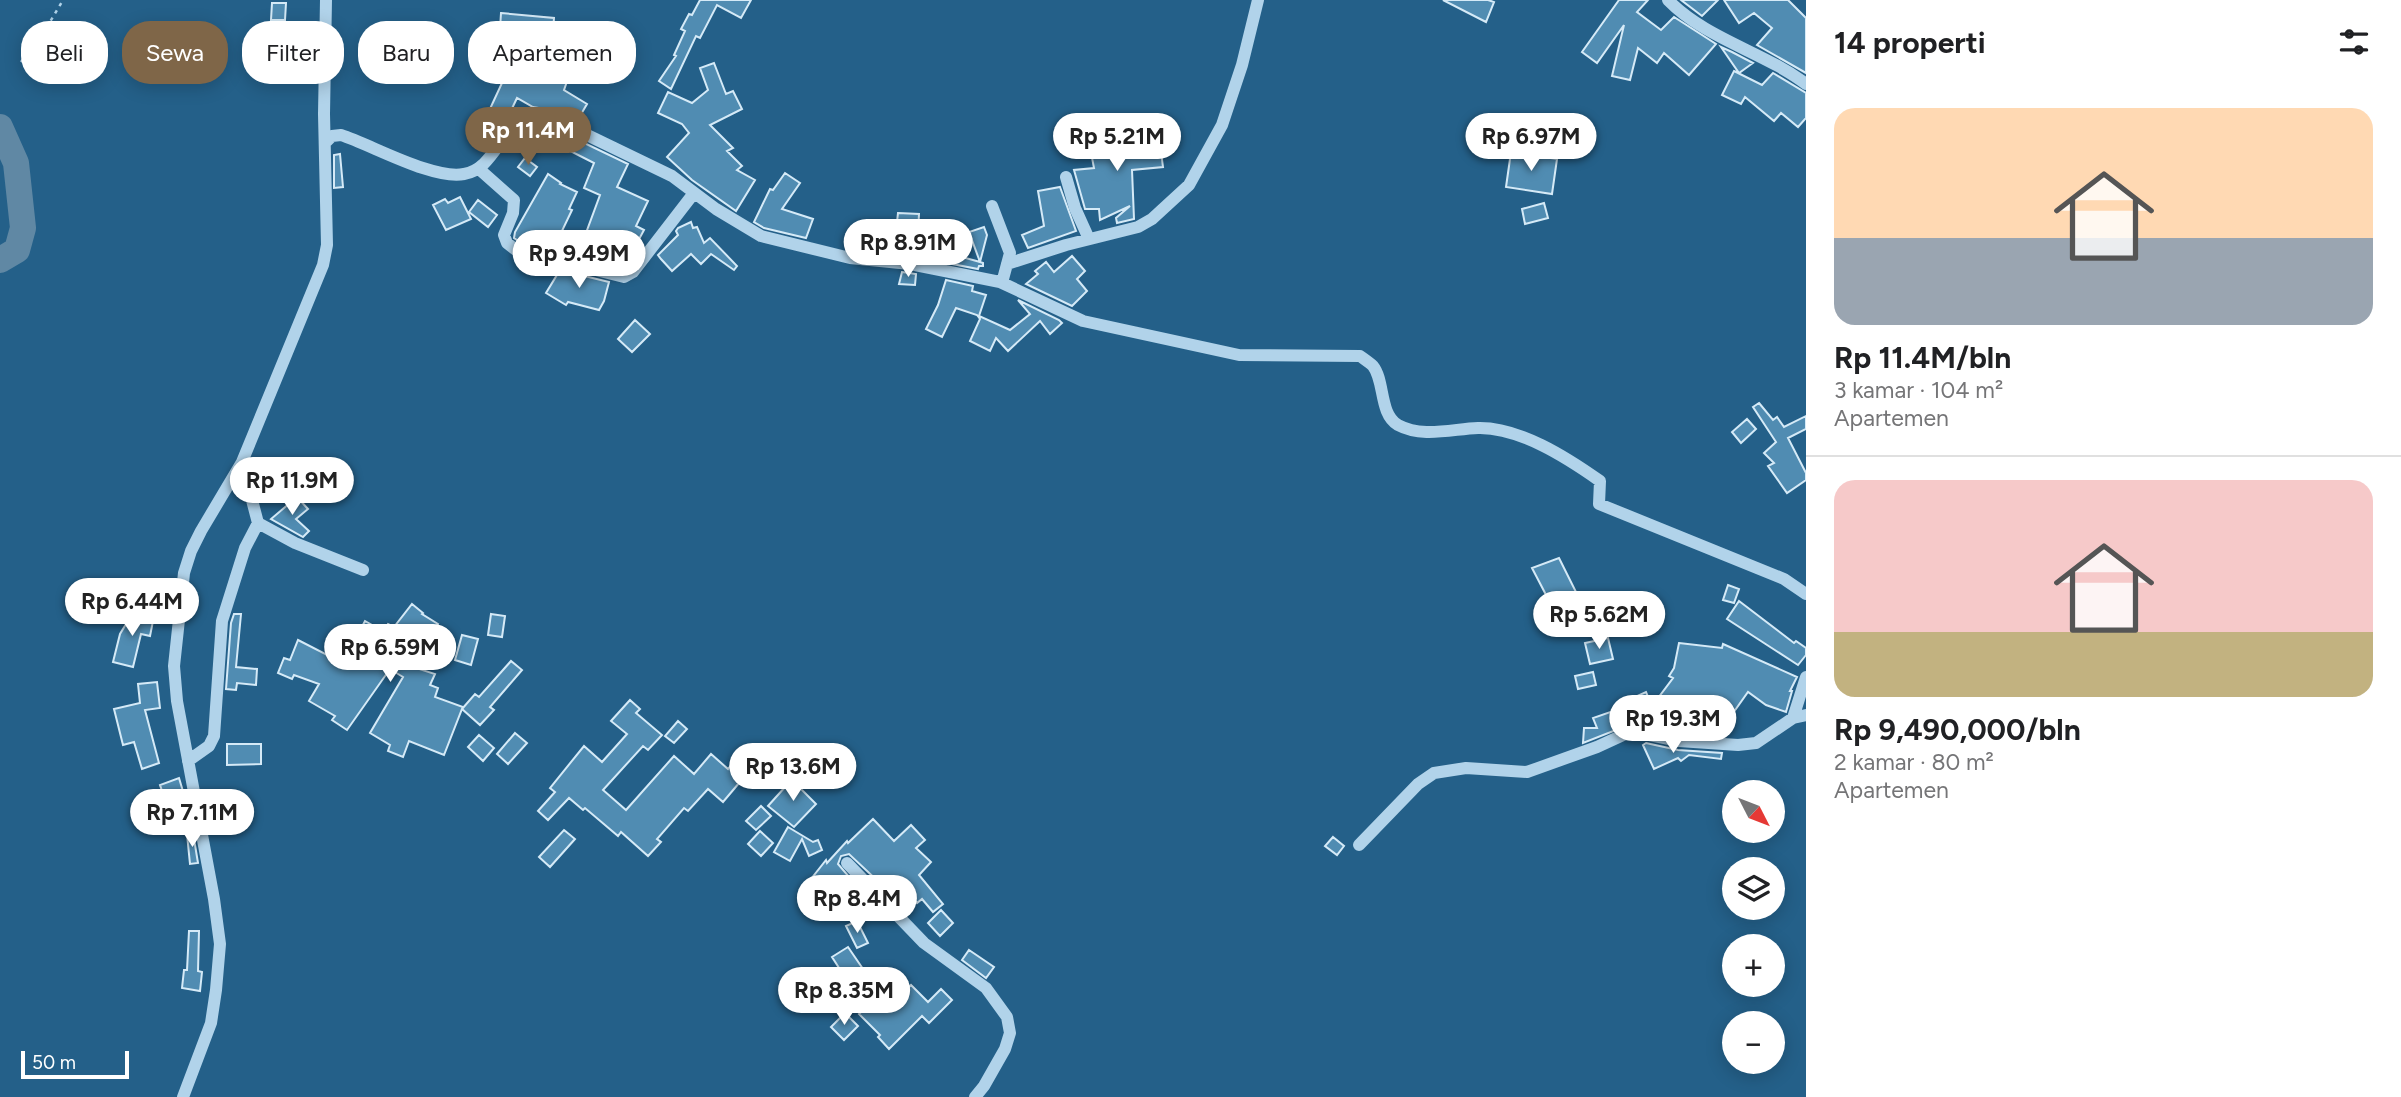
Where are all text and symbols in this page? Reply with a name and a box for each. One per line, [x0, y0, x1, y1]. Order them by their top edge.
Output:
chip: Beli [21, 21, 108, 84]
chip: Sewa [122, 21, 228, 84]
chip: Filter [242, 21, 344, 84]
chip: Baru [358, 21, 454, 84]
chip: Apartemen [468, 21, 636, 84]
icon: filters [2335, 23, 2373, 61]
text: 14 properti [1834, 24, 1986, 61]
pin: Rp 11.4M [456, 108, 600, 167]
pin: Rp 5.21M [1045, 114, 1189, 173]
pin: Rp 6.97M [1459, 114, 1603, 173]
text: Rp 11.4M [481, 116, 575, 144]
text: Rp 5.21M [1069, 122, 1165, 150]
text: Rp 6.97M [1481, 122, 1581, 150]
icon: home [2041, 153, 2167, 279]
pin: Rp 8.91M [836, 219, 980, 279]
text: Rp 8.91M [860, 228, 956, 256]
pin: Rp 9.49M [507, 230, 651, 290]
text: Rp 9.49M [529, 239, 629, 267]
text: Rp 11.4M/bln [1834, 339, 2011, 376]
text: 3 kamar · 104 m² [1834, 376, 2003, 404]
text: Apartemen [1834, 404, 1949, 432]
pin: Rp 11.9M [220, 458, 364, 517]
text: Rp 11.9M [246, 466, 338, 494]
icon: home [2041, 525, 2167, 651]
pin: Rp 6.44M [60, 578, 204, 638]
text: Rp 6.44M [81, 587, 183, 615]
pin: Rp 5.62M [1527, 592, 1671, 651]
text: Rp 5.62M [1549, 600, 1649, 628]
pin: Rp 6.59M [318, 624, 462, 684]
text: Rp 6.59M [340, 633, 440, 661]
pin: Rp 19.3M [1601, 696, 1745, 755]
text: Rp 19.3M [1625, 704, 1721, 732]
text: Rp 9,490,000/bln [1834, 711, 2081, 748]
pin: Rp 13.6M [721, 744, 865, 803]
text: 2 kamar · 80 m² [1834, 748, 1994, 776]
text: Rp 13.6M [745, 752, 841, 780]
text: Apartemen [1834, 776, 1949, 804]
north arrow [1722, 780, 1785, 844]
map controls [1722, 780, 1785, 1074]
pin: Rp 7.11M [120, 790, 264, 849]
text: Rp 7.11M [146, 798, 238, 826]
button: layers [1722, 857, 1785, 920]
pin: Rp 8.4M [792, 876, 922, 935]
text: Rp 8.4M [813, 884, 901, 912]
button: + [1722, 934, 1785, 997]
pin: Rp 8.35M [772, 968, 916, 1027]
text: Rp 8.35M [794, 976, 894, 1004]
button: − [1722, 1011, 1785, 1074]
scale bar [21, 1048, 130, 1080]
text: 50 m [32, 1051, 76, 1074]

